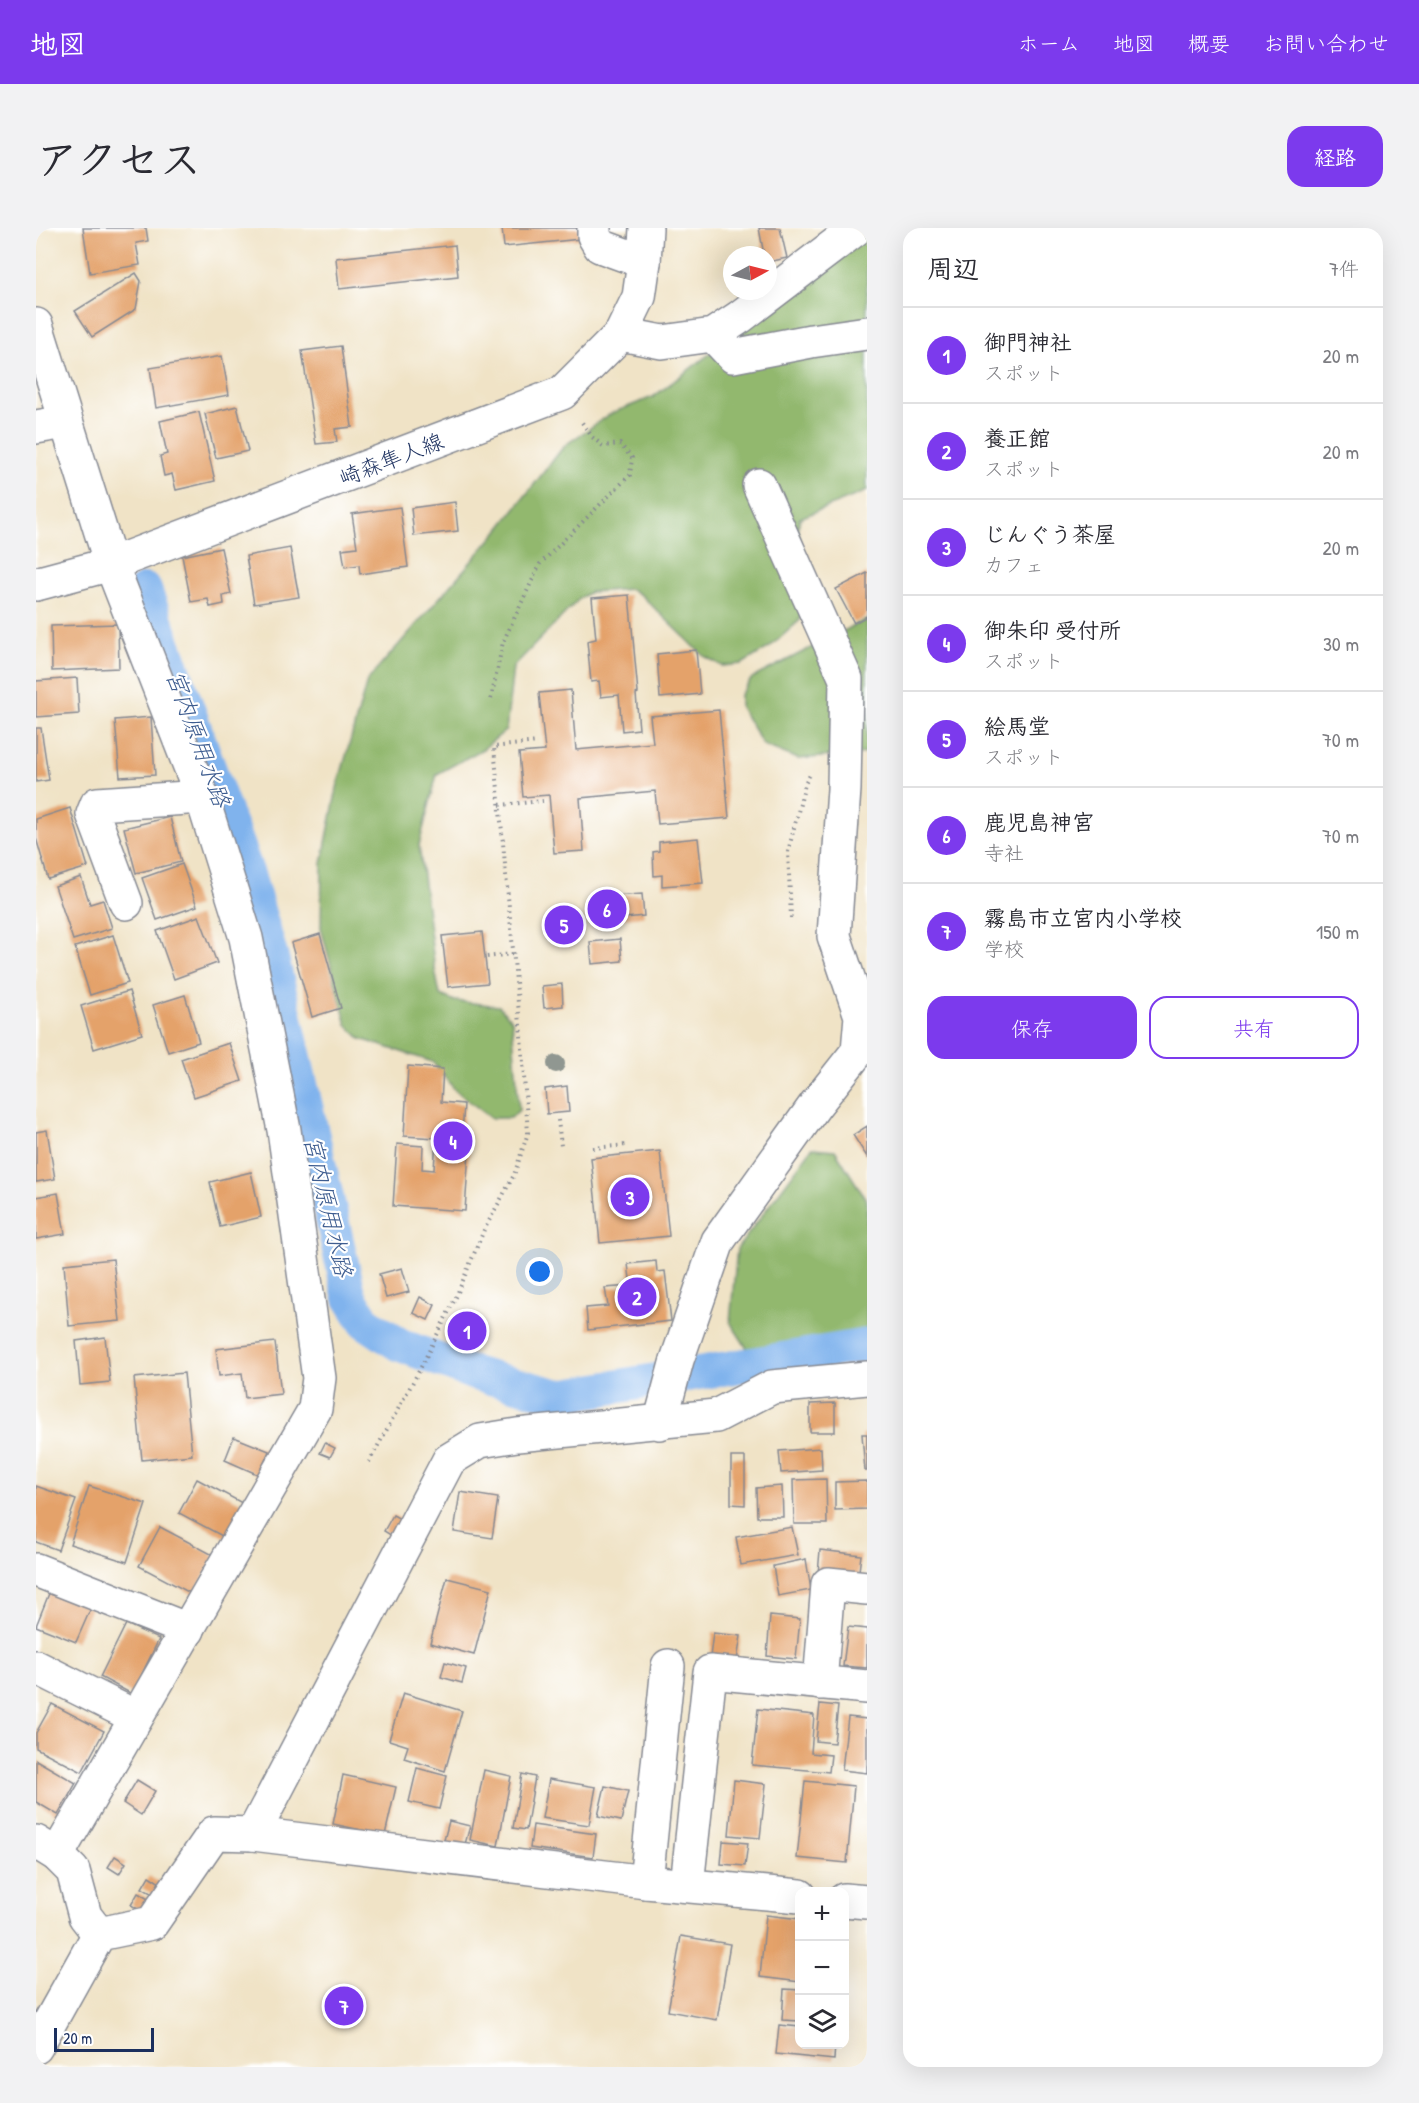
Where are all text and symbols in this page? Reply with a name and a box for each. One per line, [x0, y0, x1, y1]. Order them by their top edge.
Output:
text: 地図 [30, 25, 86, 63]
text: ホーム [1018, 29, 1080, 58]
text: 地図 [1113, 29, 1155, 58]
text: 概要 [1188, 29, 1230, 58]
text: お問い合わせ [1263, 29, 1389, 58]
button: 経路 [1287, 126, 1383, 187]
text: アクセス [36, 130, 201, 187]
north arrow [723, 246, 777, 300]
text: 周辺 [927, 251, 979, 286]
text: 7件 [1329, 255, 1359, 282]
text: 御門神社 [984, 327, 1072, 357]
text: 1 [943, 342, 950, 369]
text: 20 m [1322, 342, 1359, 369]
text: スポット [984, 359, 1064, 386]
text: 養正館 [984, 423, 1050, 453]
street label: 崎森隼人線 [334, 425, 448, 493]
text: 2 [942, 438, 951, 465]
text: 20 m [1322, 438, 1359, 465]
text: スポット [984, 455, 1064, 482]
text: じんぐう茶屋 [984, 519, 1116, 549]
text: 3 [942, 534, 951, 561]
text: 20 m [1322, 534, 1359, 561]
text: カフェ [984, 551, 1044, 578]
text: 御朱印 受付所 [984, 615, 1121, 645]
text: 4 [943, 630, 950, 657]
text: 30 m [1323, 630, 1359, 657]
text: スポット [984, 647, 1064, 674]
water label: 宮内原用水路 [159, 665, 239, 813]
text: 絵馬堂 [984, 711, 1050, 741]
text: 5 [942, 726, 951, 753]
text: 70 m [1322, 726, 1359, 753]
text: スポット [984, 743, 1064, 770]
text: 鹿児島神宮 [984, 807, 1094, 837]
text: 6 [943, 822, 950, 849]
text: 70 m [1322, 822, 1359, 849]
text: 寺社 [984, 839, 1024, 866]
pin: 6 [588, 886, 626, 932]
pin: 5 [544, 902, 584, 948]
text: 霧島市立宮内小学校 [984, 903, 1182, 933]
text: 7 [942, 918, 951, 945]
text: 150 m [1316, 918, 1359, 945]
text: 学校 [984, 935, 1024, 962]
button: 保存 [927, 996, 1137, 1059]
button: 共有 [1149, 996, 1359, 1059]
pin: 4 [434, 1118, 472, 1164]
water label: 宮内原用水路 [297, 1132, 361, 1282]
pin: 3 [610, 1174, 650, 1220]
your location [525, 1257, 554, 1286]
pin: 2 [618, 1274, 656, 1320]
pin: 1 [448, 1308, 486, 1354]
map controls [795, 1887, 849, 2049]
button: + [795, 1887, 849, 1941]
button: − [795, 1941, 849, 1995]
pin: 7 [324, 1984, 364, 2028]
button: layers [795, 1995, 849, 2049]
scale bar [54, 2025, 154, 2052]
text: 20 m [63, 2027, 92, 2049]

